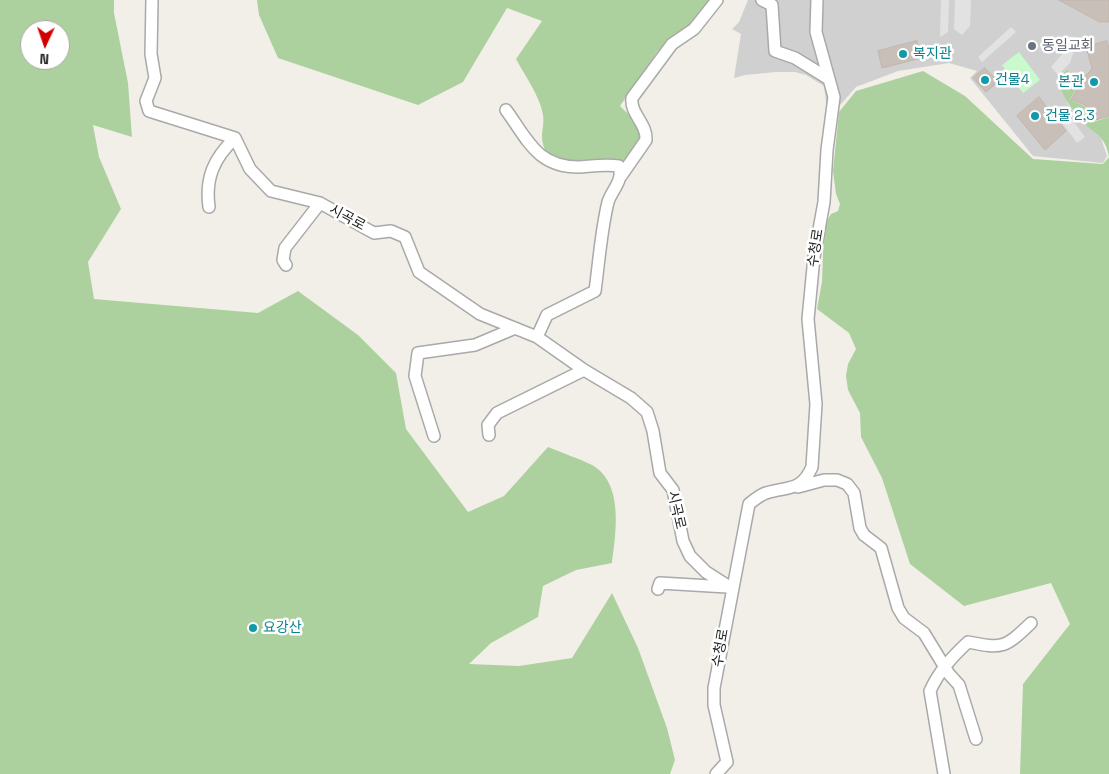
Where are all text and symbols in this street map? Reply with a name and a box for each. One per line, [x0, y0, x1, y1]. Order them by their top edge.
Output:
north arrow [20, 20, 70, 70]
place label: 동일교회 [1042, 38, 1094, 54]
marker: 동일교회 [1026, 40, 1038, 52]
place label: 복지관 [913, 46, 952, 62]
marker: 복지관 [897, 48, 909, 60]
text: N [39, 50, 49, 68]
place label: 건물4 [995, 72, 1030, 88]
marker: 건물4 [979, 74, 991, 86]
place label: 본관 [1058, 74, 1084, 90]
marker: 본관 [1088, 76, 1100, 88]
place label: 건물 2,3 [1045, 108, 1095, 124]
marker: 건물 2,3 [1029, 110, 1041, 122]
street label: 시곡로 [326, 202, 368, 234]
street label: 수청로 [805, 228, 827, 268]
street label: 시곡로 [663, 489, 689, 531]
place label: 요강산 [263, 620, 302, 636]
marker: 요강산 [247, 622, 259, 634]
street label: 수청로 [709, 628, 733, 668]

